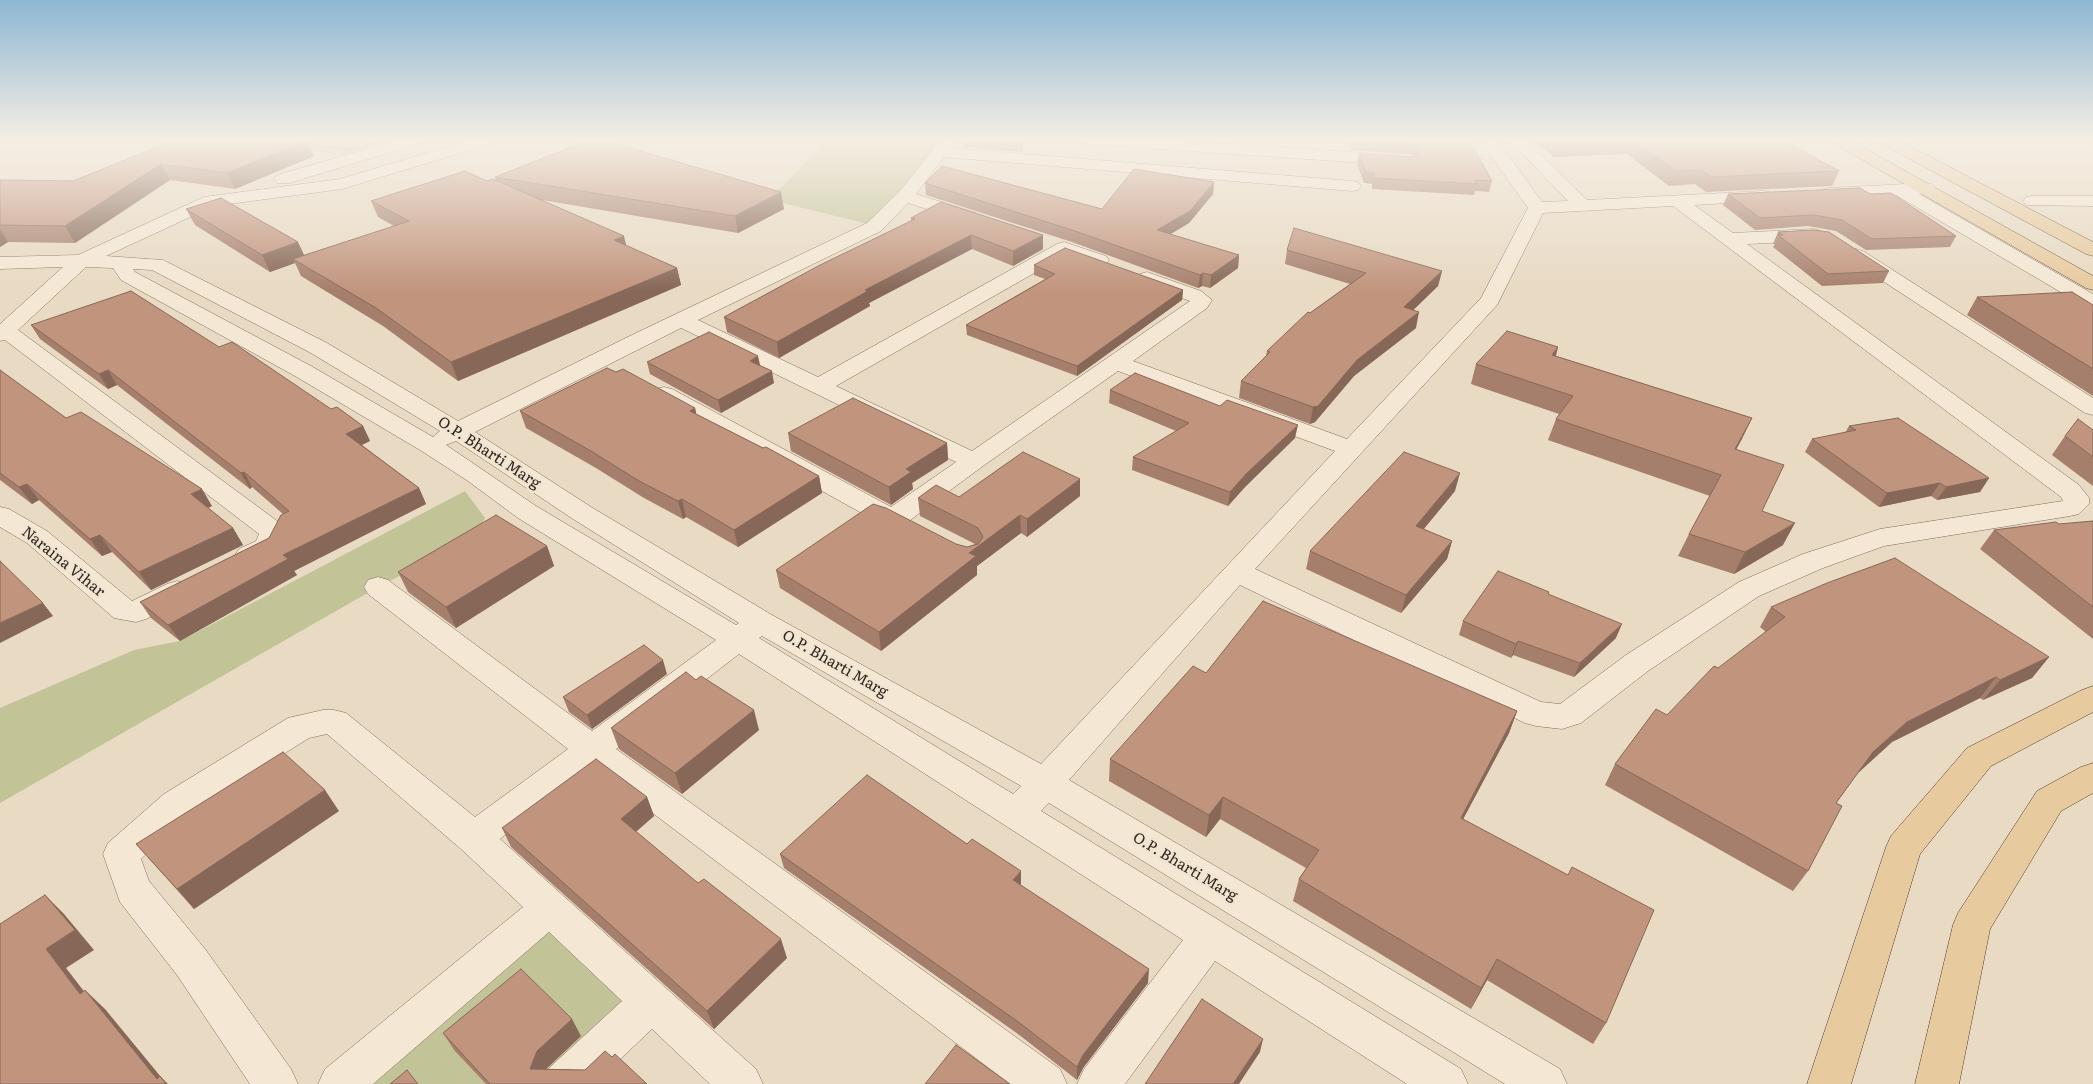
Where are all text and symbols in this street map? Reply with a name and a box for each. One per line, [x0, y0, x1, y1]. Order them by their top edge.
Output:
street label: O.P. Bharti Marg [434, 413, 544, 493]
street label: Naraina Vihar [18, 523, 108, 601]
street label: O.P. Bharti Marg [779, 626, 891, 702]
street label: O.P. Bharti Marg [1129, 829, 1241, 905]

